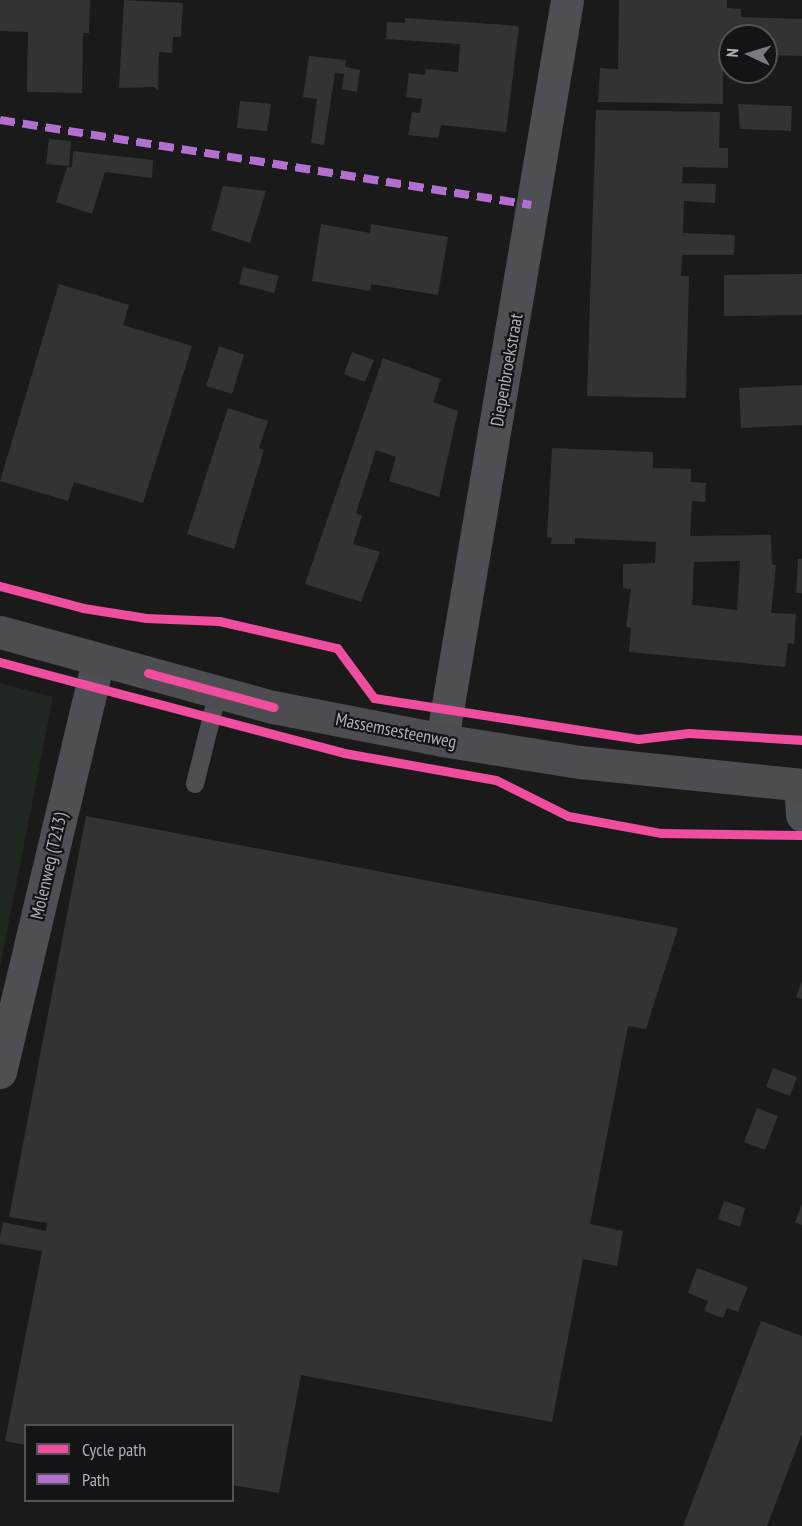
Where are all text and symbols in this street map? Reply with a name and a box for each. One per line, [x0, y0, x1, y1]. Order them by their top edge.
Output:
north arrow [718, 24, 778, 84]
text: N [722, 48, 742, 58]
street label: Diepenbroekstraat [486, 312, 528, 428]
street label: Massemsesteenweg [334, 709, 458, 753]
street label: Molenweg (T213) [26, 811, 72, 921]
legend [24, 1424, 234, 1502]
text: Cycle path [82, 1438, 146, 1461]
text: Path [82, 1468, 110, 1491]

